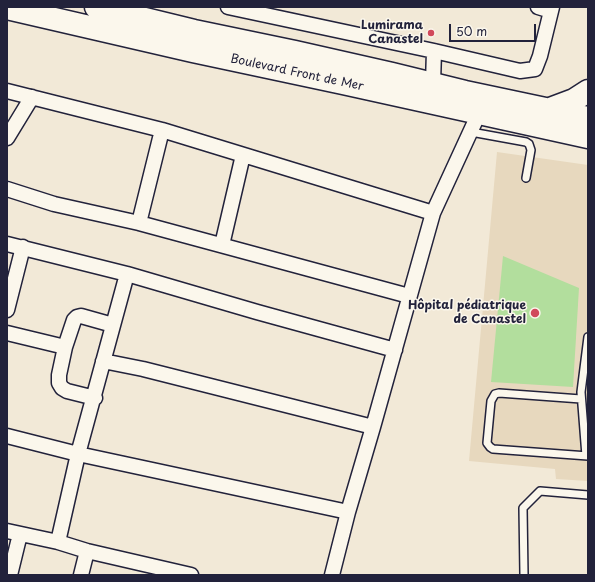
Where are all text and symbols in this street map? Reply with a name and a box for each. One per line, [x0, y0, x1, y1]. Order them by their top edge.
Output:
scale bar [451, 16, 538, 42]
place label: Lumirama Canastel [361, 19, 423, 47]
text: 50 m [456, 22, 487, 40]
marker: Lumirama Canastel [426, 28, 436, 38]
street label: Boulevard Front de Mer [229, 52, 365, 94]
place label: Hôpital pédiatrique de Canastel [408, 299, 526, 327]
marker: Hôpital pédiatrique de Canastel [529, 307, 541, 319]

